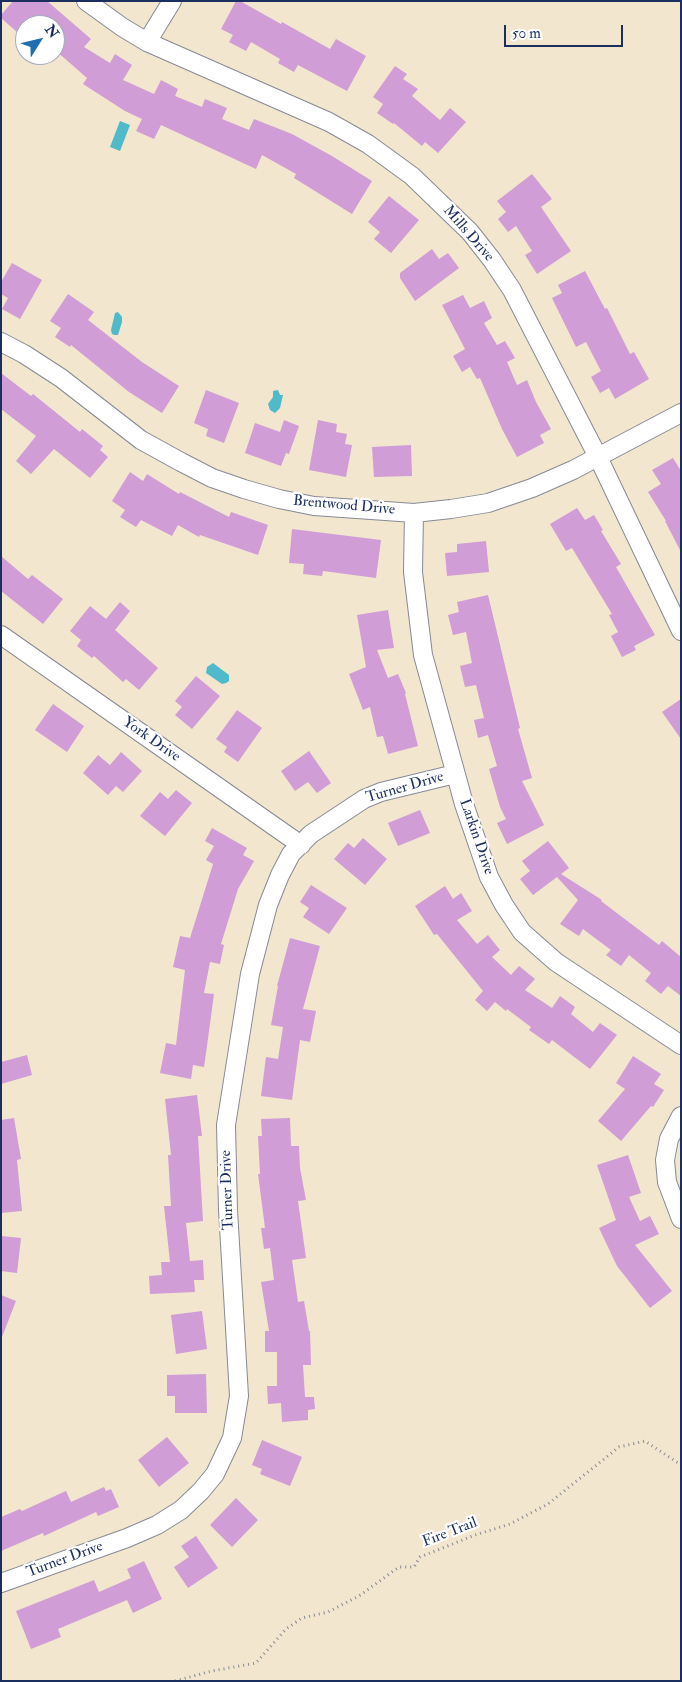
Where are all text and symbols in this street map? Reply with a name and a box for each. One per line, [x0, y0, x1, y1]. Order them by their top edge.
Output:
north arrow [15, 15, 65, 65]
scale bar [507, 15, 626, 47]
text: N [41, 21, 62, 42]
text: 50 m [512, 24, 541, 43]
street label: Mills Drive [439, 202, 497, 266]
street label: Brentwood Drive [292, 493, 396, 519]
street label: York Drive [119, 714, 183, 766]
street label: Turner Drive [364, 768, 446, 808]
street label: Larkin Drive [455, 797, 497, 877]
street label: Turner Drive [218, 1150, 238, 1230]
street label: Fire Trail [420, 1514, 480, 1552]
street label: Turner Drive [24, 1538, 106, 1582]

